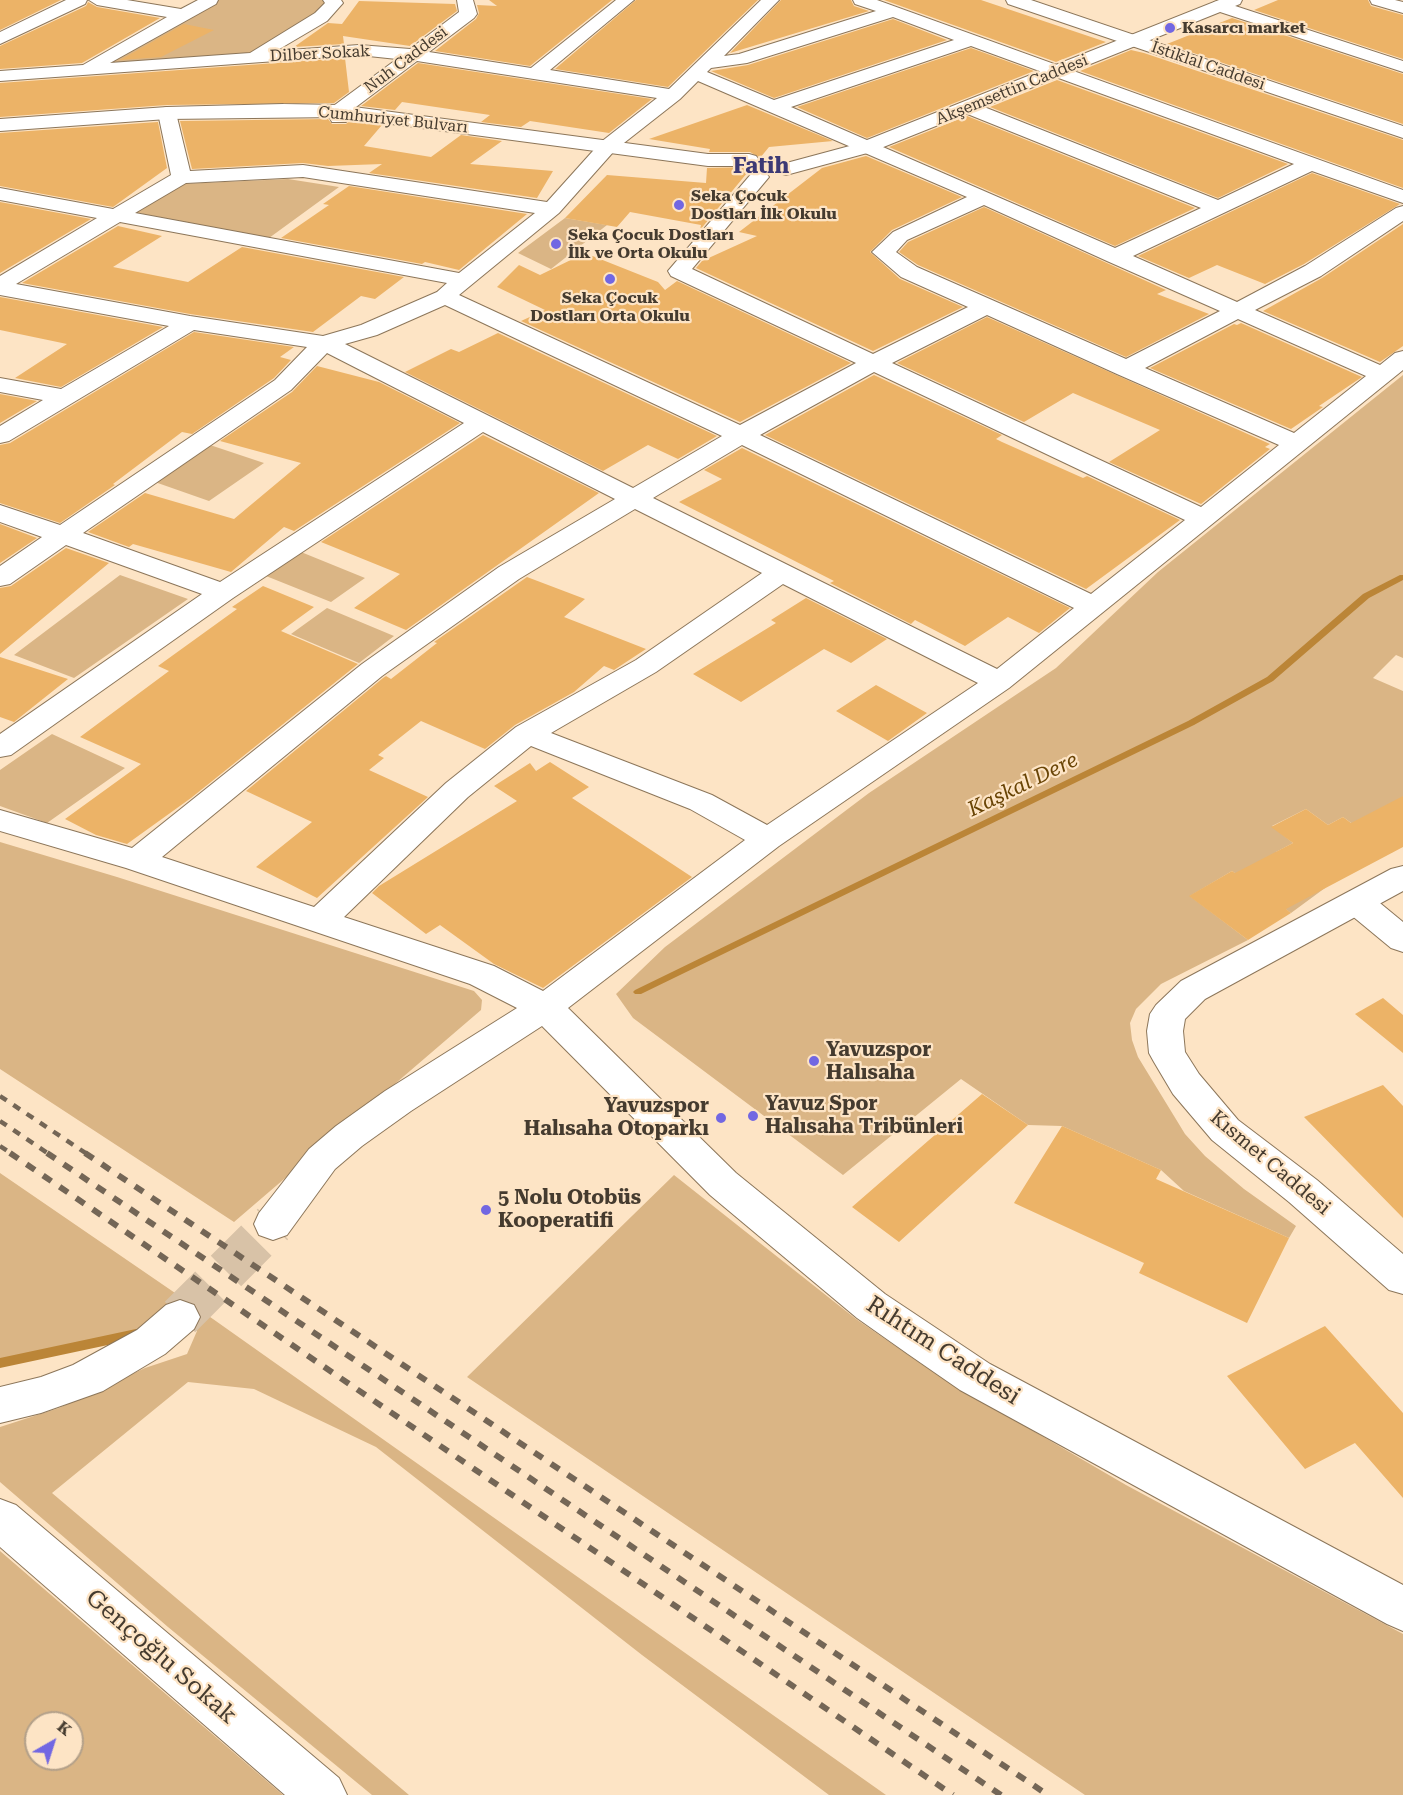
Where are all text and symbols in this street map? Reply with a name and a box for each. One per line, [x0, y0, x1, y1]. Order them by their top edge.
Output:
place label: Kasarcı market [1182, 18, 1306, 38]
marker: Kasarcı market [1163, 21, 1177, 35]
street label: Nuh Caddesi [361, 23, 451, 97]
street label: İstiklal Caddesi [1149, 38, 1267, 94]
street label: Dilber Sokak [269, 42, 371, 66]
street label: Akşemsettin Caddesi [933, 51, 1091, 129]
street label: Cumhuriyet Bulvarı [317, 103, 469, 137]
district label: Fatih [733, 154, 789, 180]
place label: Seka Çocuk Dostları İlk Okulu [691, 186, 837, 224]
marker: Seka Çocuk Dostları İlk Okulu [672, 198, 686, 212]
place label: Seka Çocuk Dostları İlk ve Orta Okulu [568, 225, 734, 263]
marker: Seka Çocuk Dostları İlk ve Orta Okulu [549, 237, 563, 251]
marker: Seka Çocuk Dostları Orta Okulu [603, 272, 617, 286]
place label: Seka Çocuk Dostları Orta Okulu [530, 288, 690, 326]
water label: Kaşkal Dere [964, 748, 1082, 822]
place label: Yavuzspor Halısaha [826, 1038, 931, 1085]
marker: Yavuzspor Halısaha [807, 1054, 821, 1068]
place label: Yavuz Spor Halısaha Tribünleri [765, 1092, 963, 1139]
place label: Yavuzspor Halısaha Otoparkı [524, 1094, 709, 1141]
street label: Kısmet Caddesi [1205, 1106, 1335, 1220]
marker: Yavuz Spor Halısaha Tribünleri [746, 1109, 760, 1123]
marker: Yavuzspor Halısaha Otoparkı [714, 1111, 728, 1125]
place label: 5 Nolu Otobüs Kooperatifi [498, 1186, 641, 1233]
marker: 5 Nolu Otobüs Kooperatifi [479, 1203, 493, 1217]
street label: Rıhtım Caddesi [861, 1291, 1025, 1411]
street label: Gençoğlu Sokak [80, 1584, 242, 1730]
north arrow [24, 1711, 84, 1771]
text: K [54, 1717, 75, 1740]

